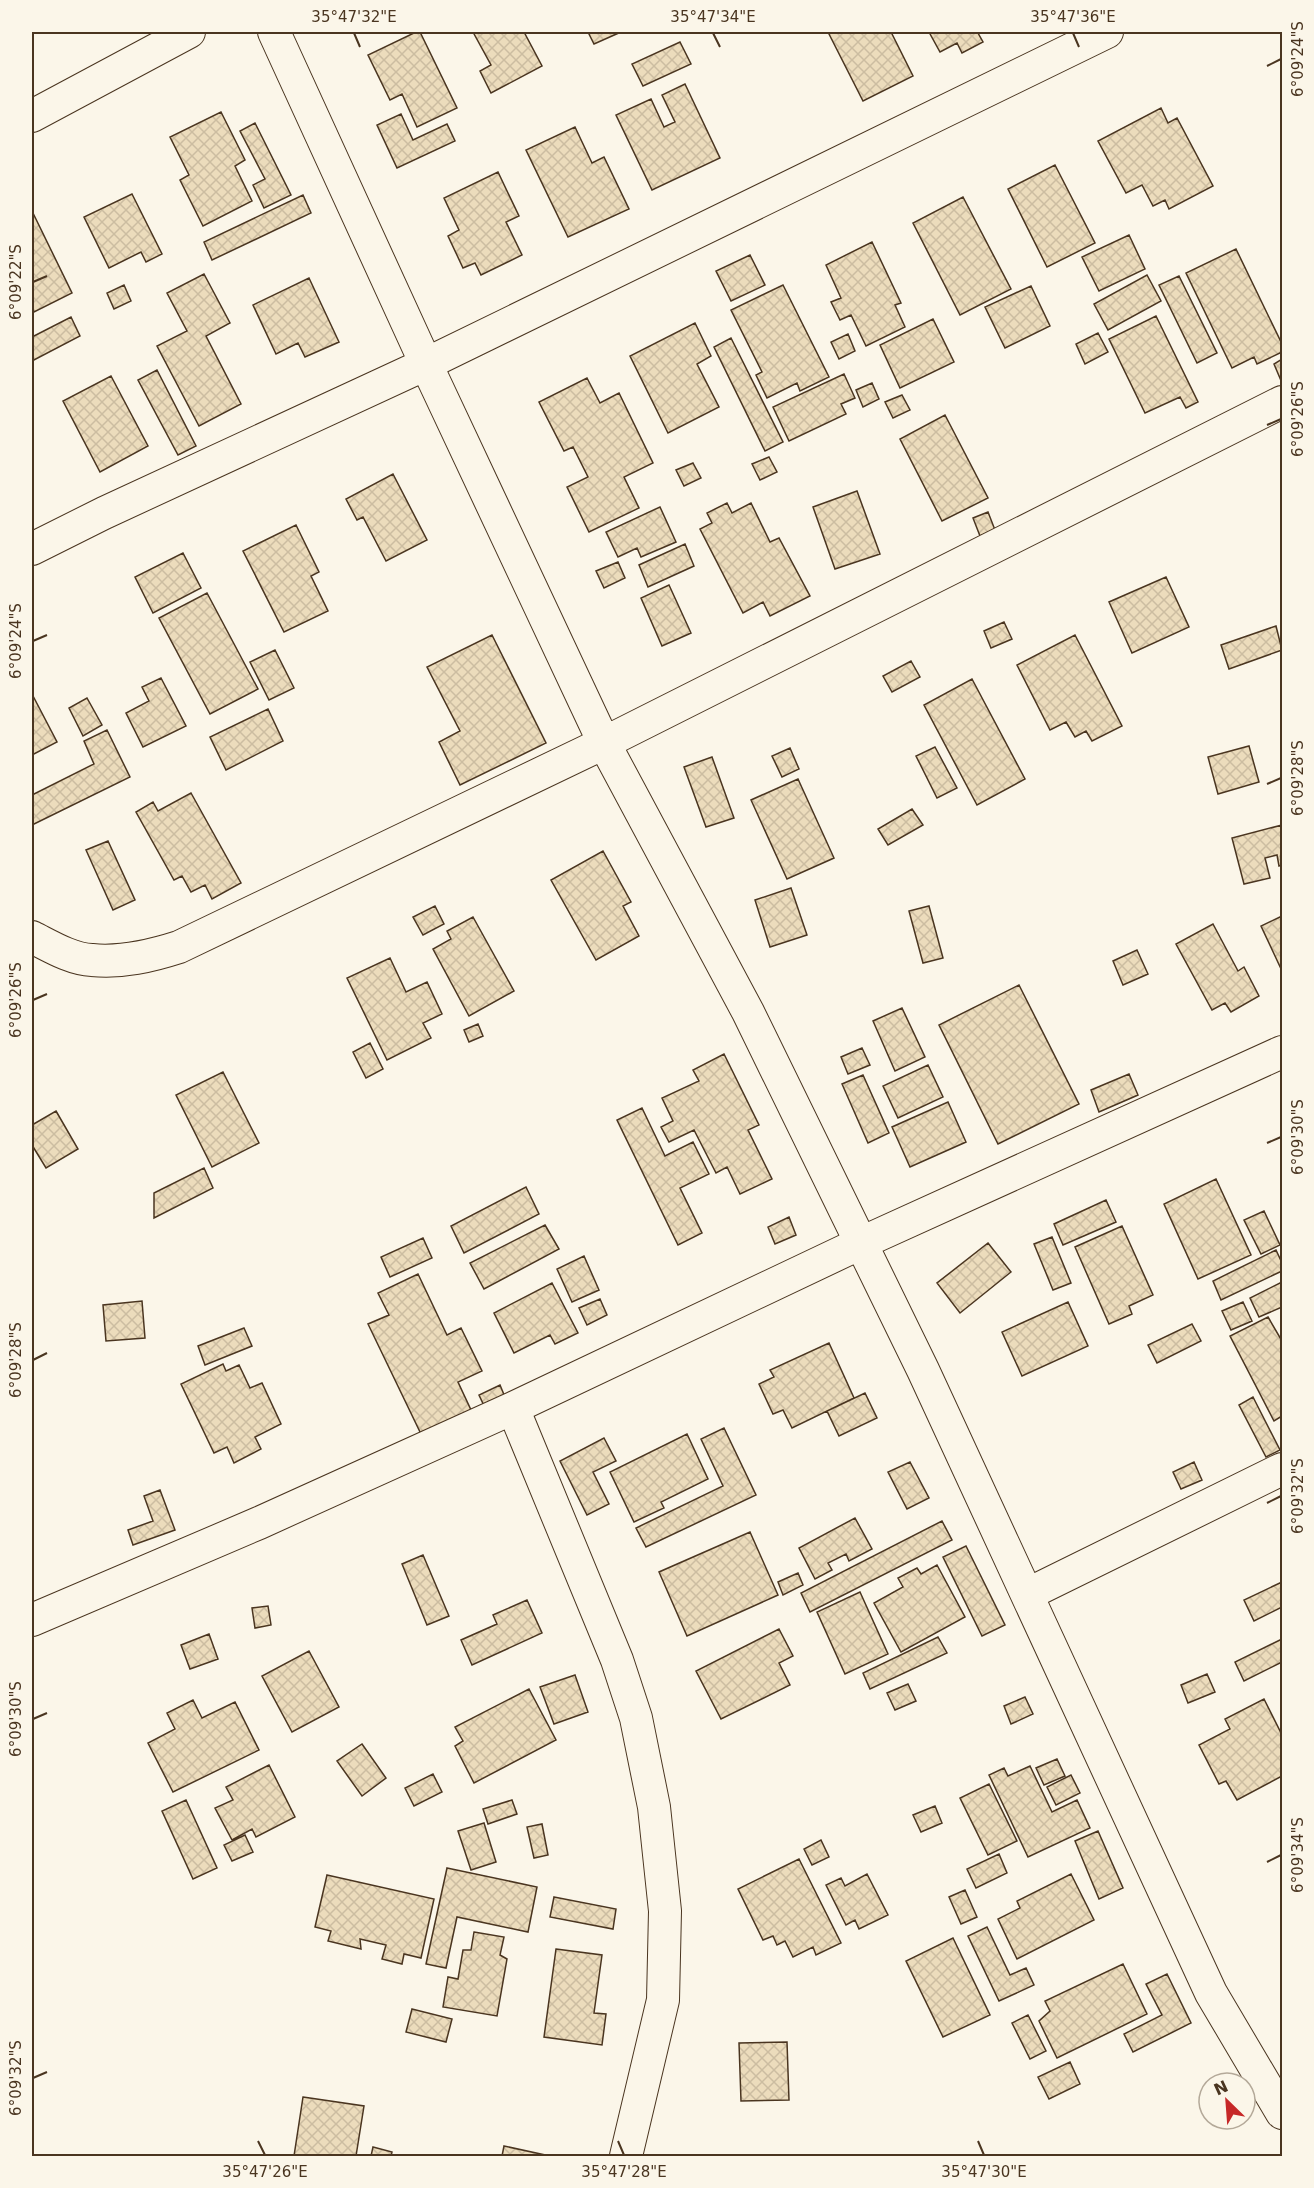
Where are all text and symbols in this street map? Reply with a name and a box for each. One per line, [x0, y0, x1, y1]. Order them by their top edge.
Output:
text: 35°47'32"E [311, 8, 397, 26]
text: 35°47'34"E [670, 8, 756, 26]
text: 35°47'36"E [1030, 8, 1116, 26]
text: 6°09'24"S [1289, 21, 1307, 97]
text: 6°09'22"S [7, 244, 25, 320]
text: 6°09'26"S [1289, 381, 1307, 457]
text: 6°09'24"S [7, 603, 25, 679]
text: 6°09'28"S [1289, 740, 1307, 816]
text: 6°09'26"S [7, 962, 25, 1038]
text: 6°09'30"S [1289, 1099, 1307, 1175]
text: 6°09'28"S [7, 1322, 25, 1398]
text: 6°09'32"S [1289, 1458, 1307, 1534]
text: 6°09'30"S [7, 1681, 25, 1757]
text: 6°09'34"S [1289, 1817, 1307, 1893]
text: 6°09'32"S [7, 2040, 25, 2116]
north arrow [1197, 2071, 1257, 2131]
text: N [1211, 2076, 1231, 2099]
text: 35°47'26"E [222, 2163, 308, 2181]
text: 35°47'28"E [581, 2163, 667, 2181]
text: 35°47'30"E [941, 2163, 1027, 2181]

